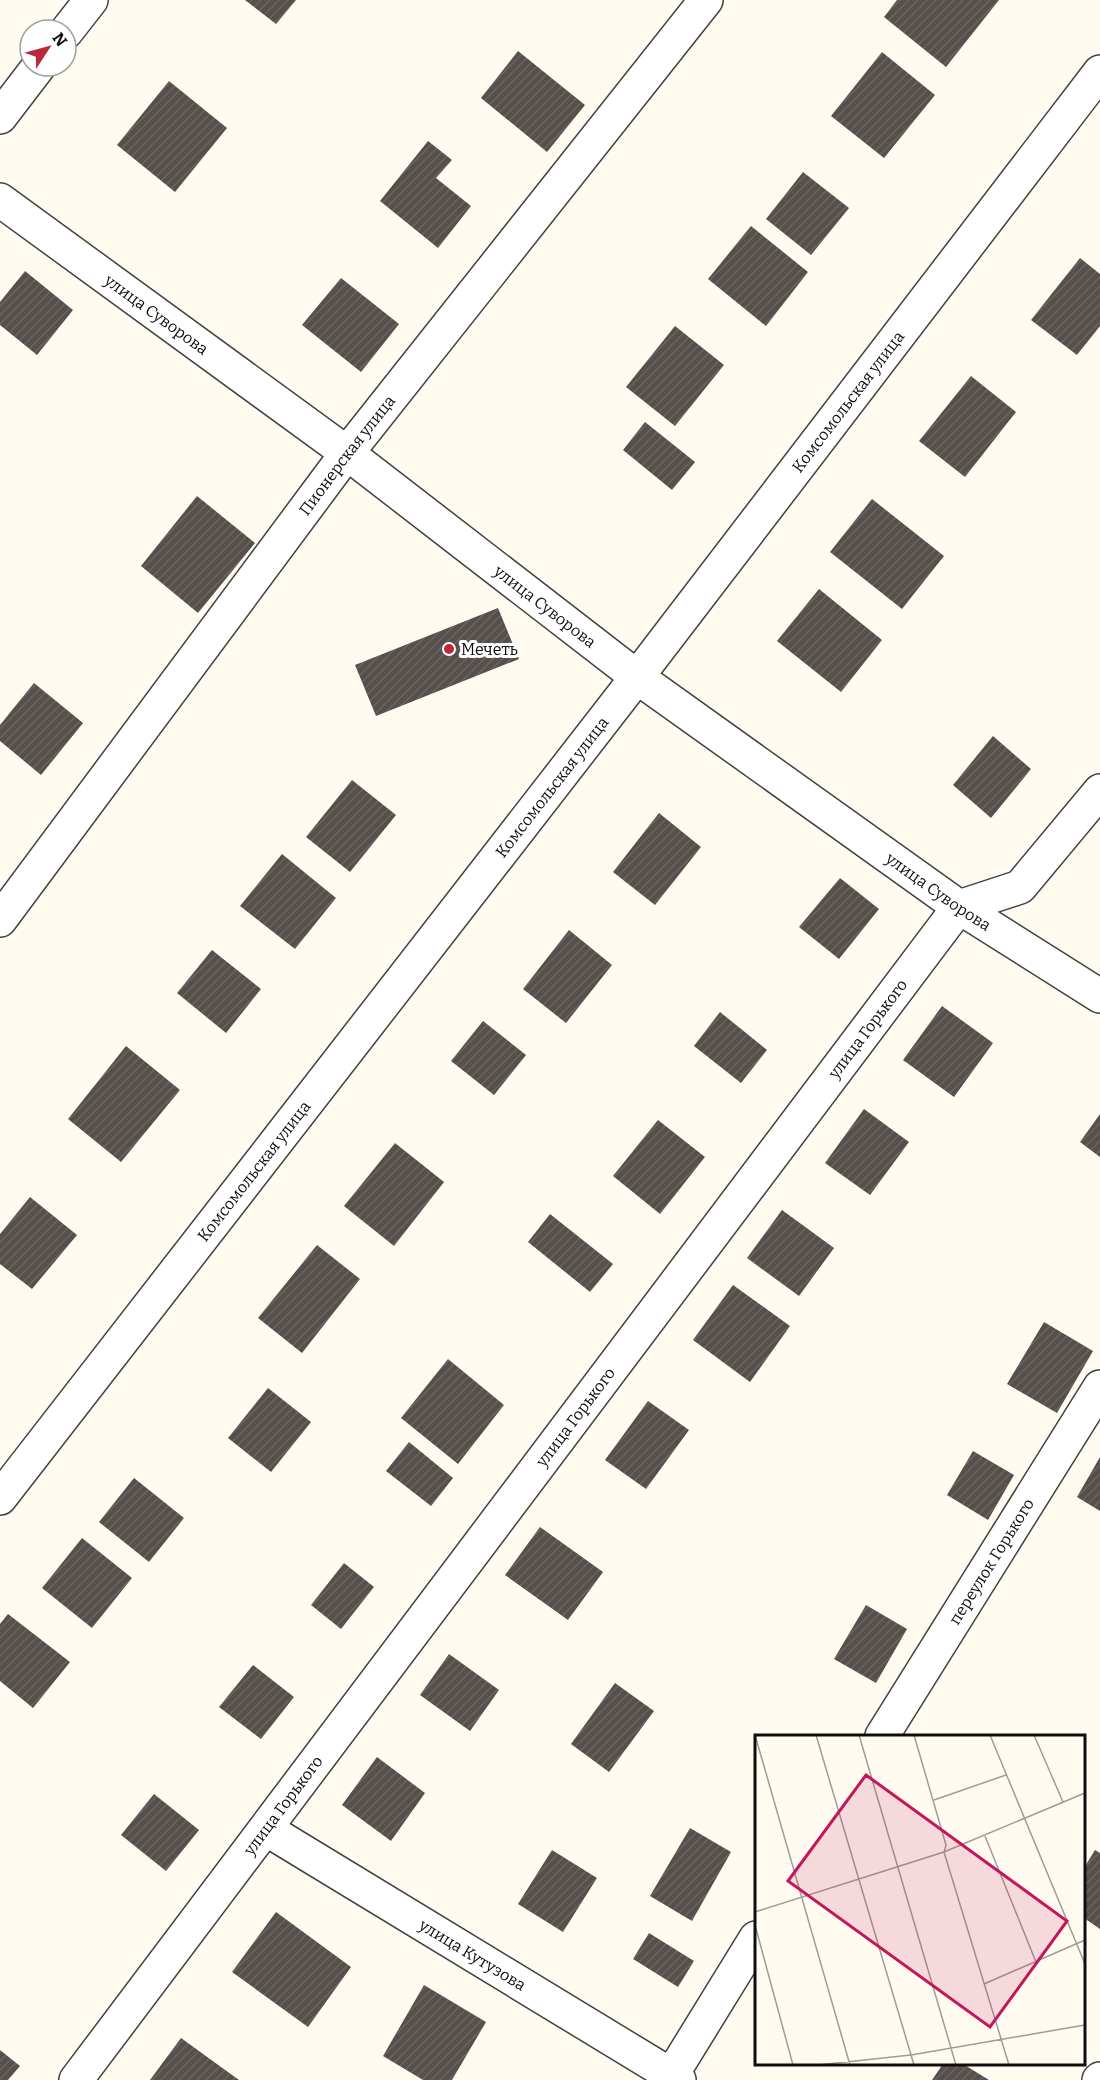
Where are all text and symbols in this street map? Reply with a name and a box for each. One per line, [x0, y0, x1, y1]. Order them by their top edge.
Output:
north arrow [18, 18, 78, 78]
text: N [48, 29, 71, 50]
street label: улица Суворова [100, 270, 212, 358]
street label: Комсомольская улица [788, 327, 908, 476]
street label: Пионерская улица [295, 391, 399, 519]
street label: улица Суворова [490, 560, 600, 652]
place label: Мечеть [461, 640, 518, 659]
marker: Мечеть [442, 642, 456, 656]
street label: Комсомольская улица [491, 713, 612, 861]
street label: улица Суворова [882, 848, 995, 934]
street label: улица Горького [823, 975, 911, 1083]
street label: Комсомольская улица [193, 1097, 314, 1245]
street label: улица Горького [531, 1364, 619, 1471]
street label: переулок Горького [945, 1495, 1038, 1628]
inset map [755, 1735, 1085, 2065]
street label: улица Горького [239, 1752, 326, 1859]
street label: улица Кутузова [415, 1915, 530, 1994]

